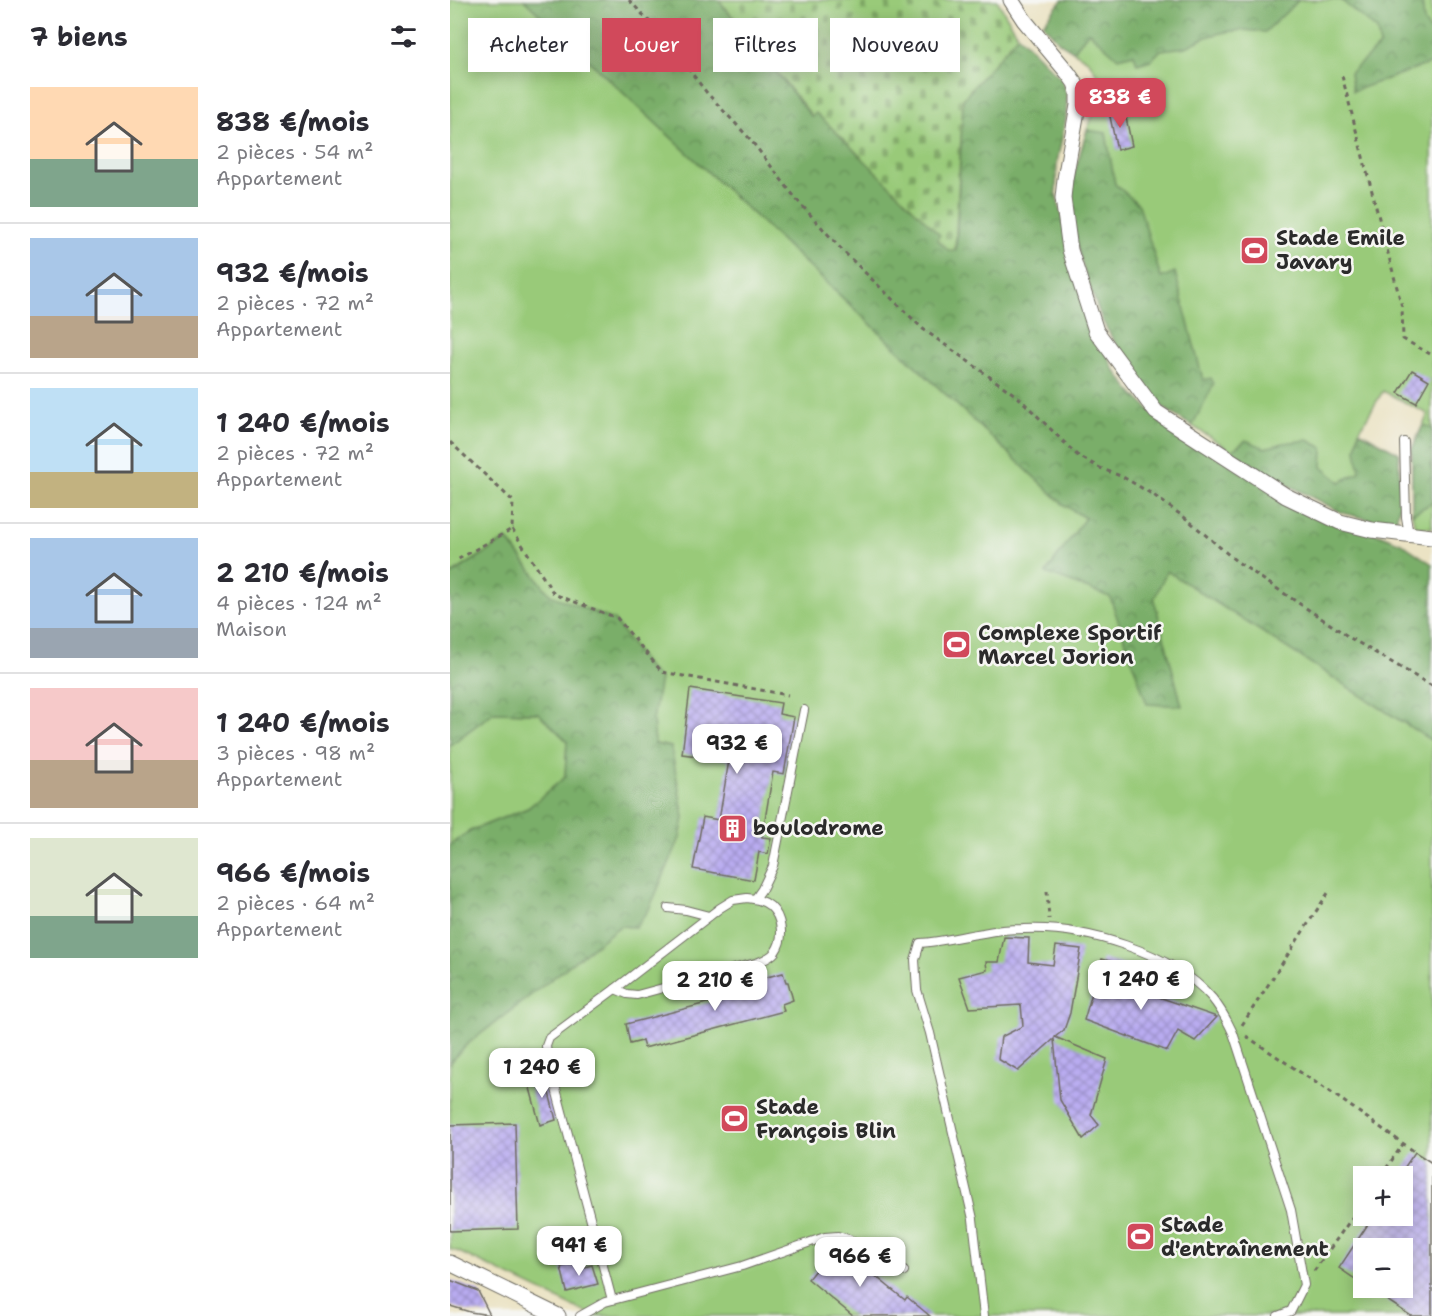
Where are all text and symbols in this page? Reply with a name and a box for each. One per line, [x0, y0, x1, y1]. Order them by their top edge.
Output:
chip: Acheter [468, 18, 590, 72]
chip: Louer [602, 18, 701, 72]
chip: Filtres [713, 18, 818, 72]
chip: Nouveau [830, 18, 960, 72]
text: 7 biens [30, 19, 128, 54]
icon: filters [387, 20, 420, 53]
pin: 838 € [1078, 78, 1162, 129]
text: 838 € [1089, 84, 1151, 110]
text: 838 €/mois [216, 104, 370, 139]
icon: home [78, 111, 150, 183]
text: 2 pièces · 54 m² [216, 139, 373, 165]
text: Appartement [216, 165, 342, 191]
place label: Stade Emile Javary [1276, 224, 1405, 276]
sports icon: Stade Emile Javary [1239, 234, 1271, 266]
text: 932 €/mois [216, 255, 369, 290]
icon: home [78, 262, 150, 334]
text: 2 pièces · 72 m² [216, 290, 374, 316]
text: Appartement [216, 316, 342, 342]
text: 1 240 €/mois [216, 405, 390, 440]
icon: home [78, 412, 150, 484]
text: 2 pièces · 72 m² [216, 440, 374, 466]
text: Appartement [216, 466, 342, 492]
text: 2 210 €/mois [216, 555, 389, 590]
icon: home [78, 562, 150, 634]
text: 4 pièces · 124 m² [216, 590, 382, 616]
text: Maison [216, 616, 287, 642]
place label: Complexe Sportif Marcel Jorion [978, 619, 1162, 671]
sports icon: Complexe Sportif Marcel Jorion [941, 629, 973, 661]
text: 1 240 €/mois [216, 705, 390, 740]
icon: home [78, 712, 150, 784]
pin: 932 € [695, 724, 779, 775]
text: 932 € [706, 730, 768, 756]
text: 3 pièces · 98 m² [216, 740, 375, 766]
text: Appartement [216, 766, 342, 792]
building icon: boulodrome [716, 812, 748, 844]
place label: boulodrome [753, 814, 884, 842]
text: 966 €/mois [216, 855, 370, 890]
icon: home [78, 862, 150, 934]
text: 2 pièces · 64 m² [216, 890, 375, 916]
text: Appartement [216, 916, 342, 942]
pin: 1 240 € [1086, 960, 1196, 1011]
pin: 2 210 € [660, 961, 770, 1012]
text: 1 240 € [1102, 966, 1180, 992]
text: 2 210 € [676, 967, 754, 993]
pin: 1 240 € [487, 1048, 597, 1099]
text: 1 240 € [503, 1054, 581, 1080]
place label: Stade François Blin [756, 1093, 896, 1145]
sports icon: Stade François Blin [719, 1103, 751, 1135]
map controls [1353, 1166, 1413, 1298]
button: + [1353, 1166, 1413, 1226]
place label: Stade d'entraînement [1161, 1211, 1329, 1263]
sports icon: Stade d'entraînement [1124, 1221, 1156, 1253]
pin: 941 € [537, 1226, 621, 1277]
text: 941 € [551, 1232, 607, 1258]
pin: 966 € [818, 1237, 902, 1288]
button: − [1353, 1238, 1413, 1298]
text: 966 € [829, 1243, 891, 1269]

